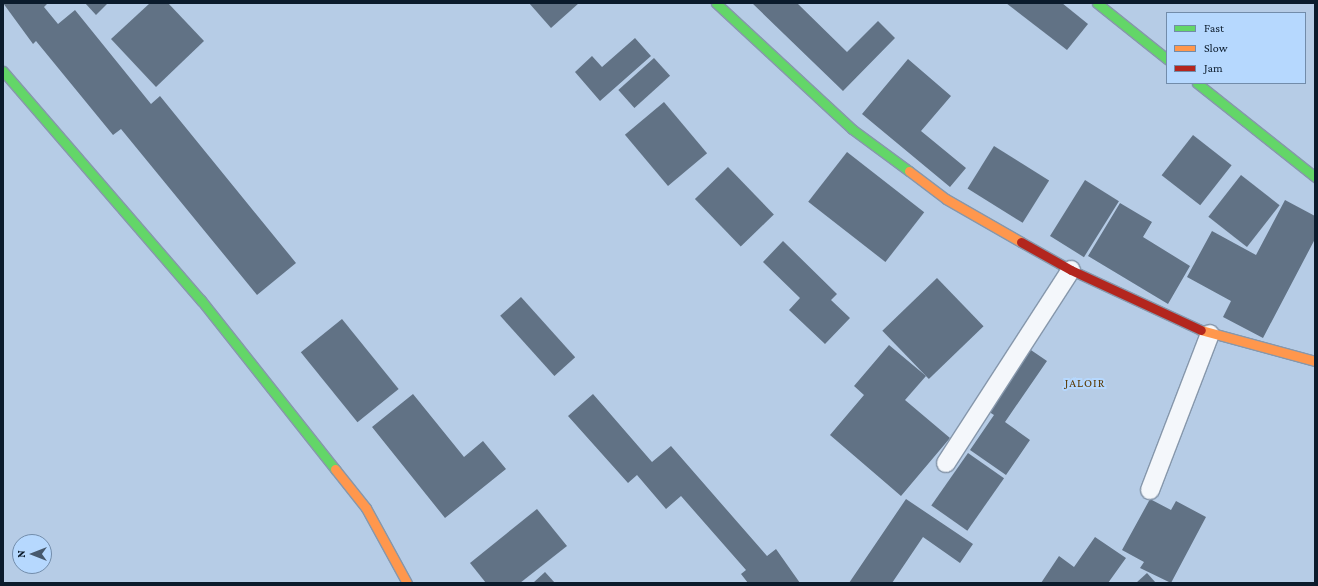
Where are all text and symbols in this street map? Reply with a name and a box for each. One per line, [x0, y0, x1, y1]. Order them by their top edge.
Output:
legend [1166, 12, 1306, 84]
text: Fast [1204, 21, 1224, 35]
text: Slow [1204, 41, 1228, 55]
text: Jam [1204, 61, 1223, 75]
district label: JALOIR [1065, 377, 1105, 391]
north arrow [12, 534, 52, 574]
text: N [15, 550, 27, 558]

